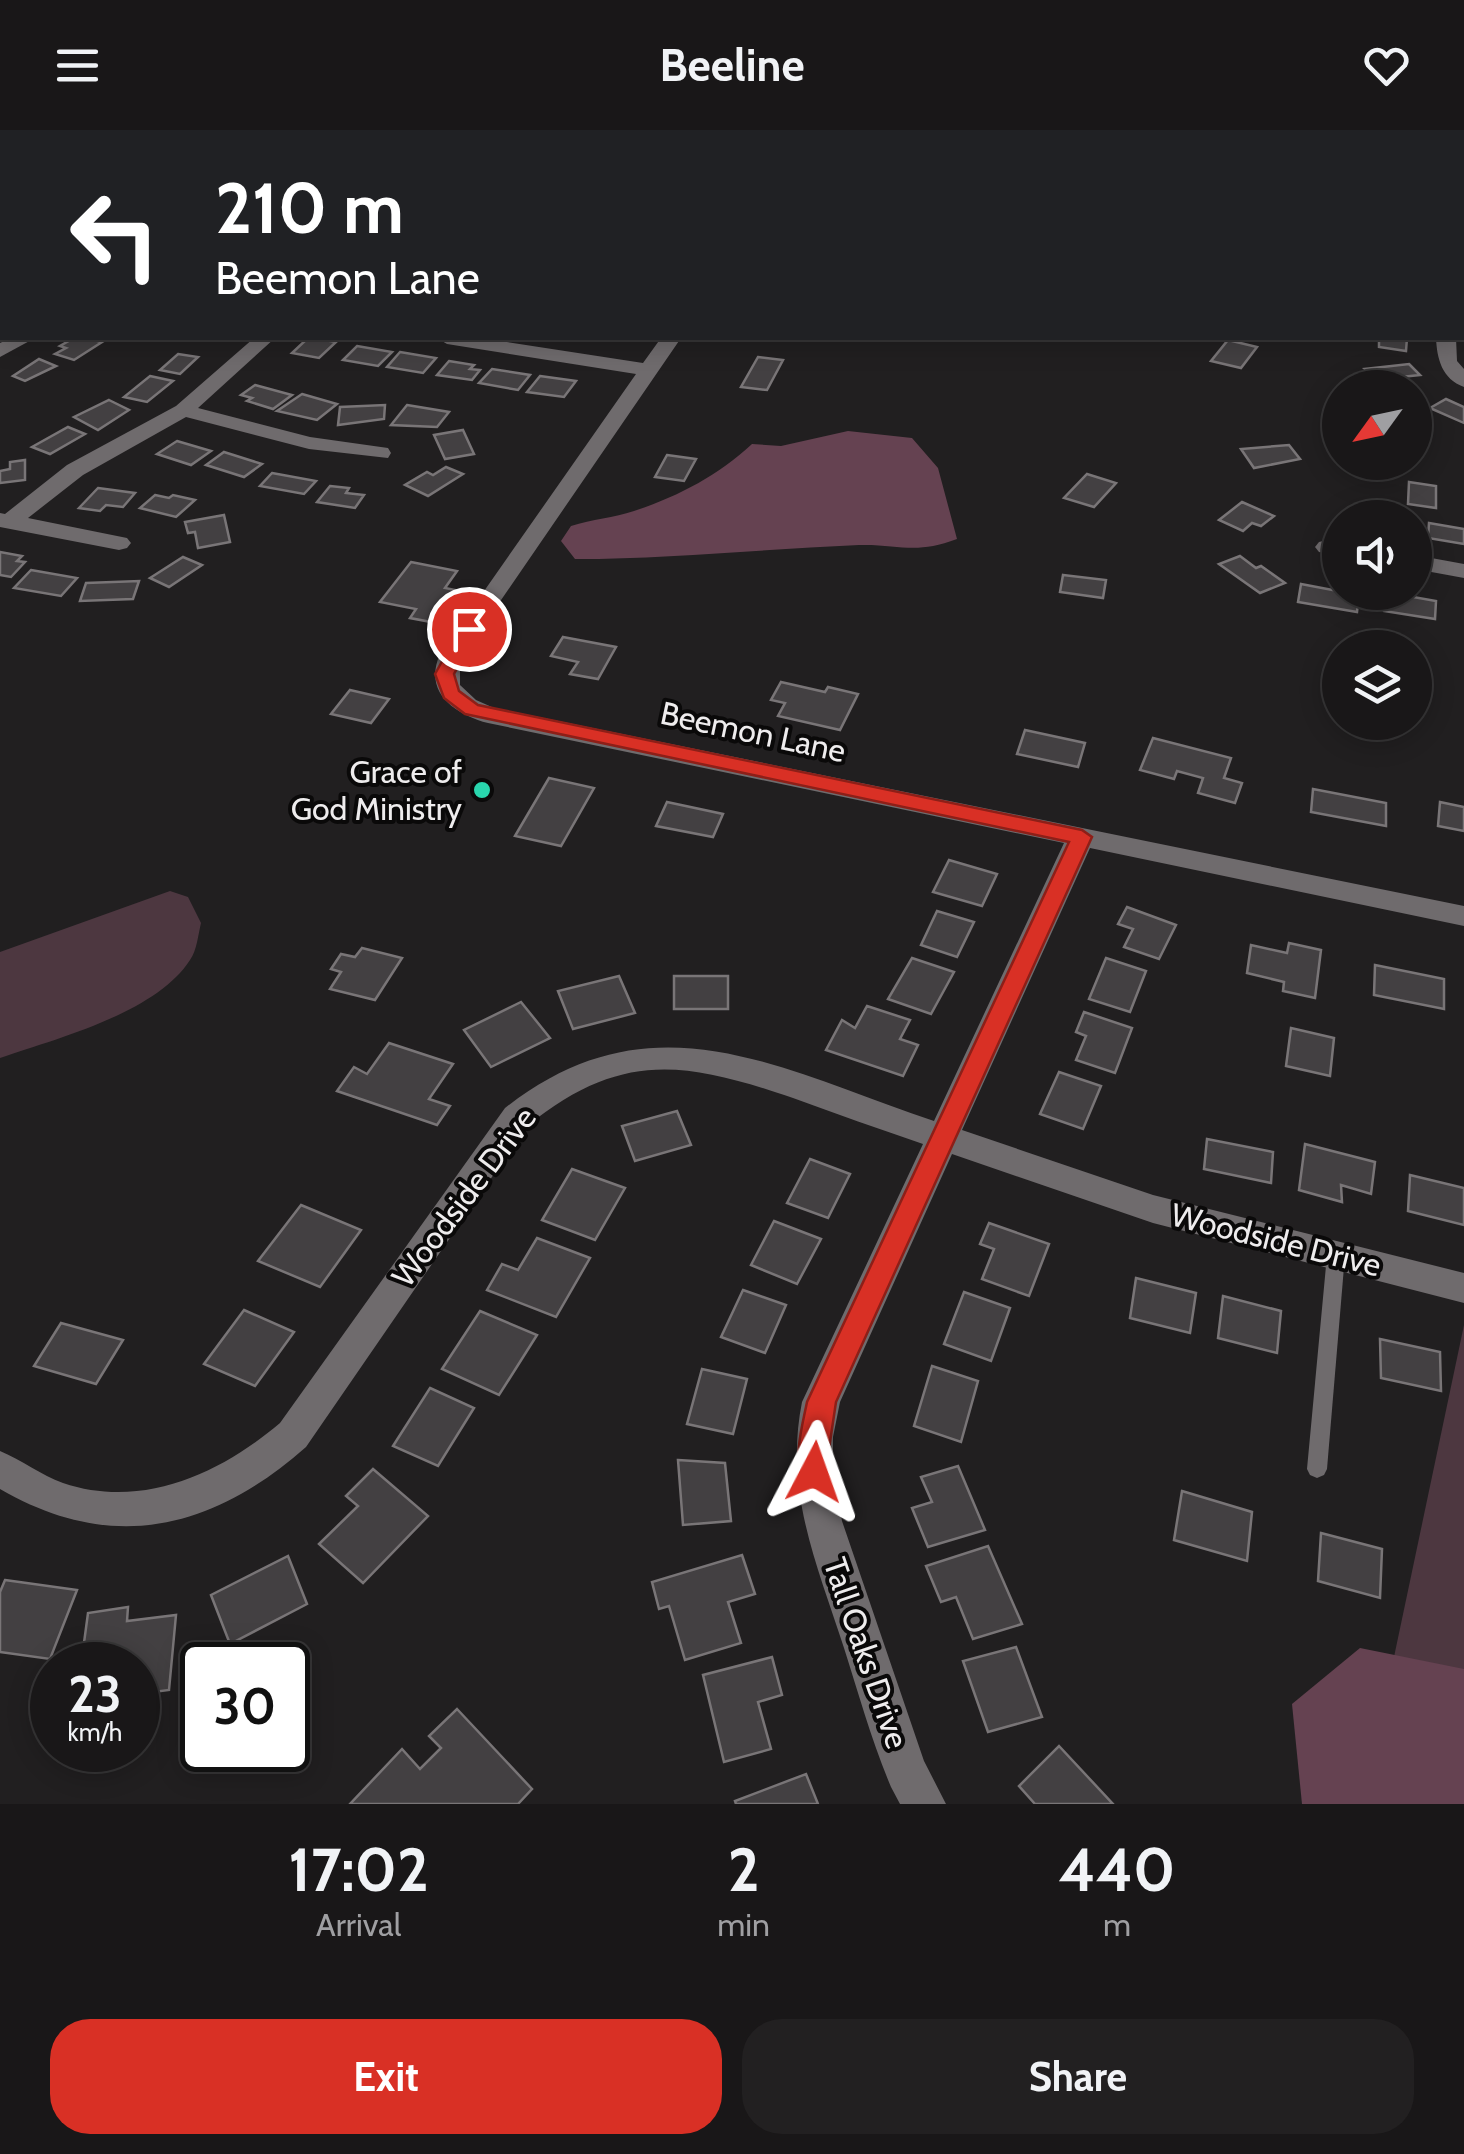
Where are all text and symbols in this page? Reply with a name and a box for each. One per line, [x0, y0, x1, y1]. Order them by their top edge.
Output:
icon: menu [50, 38, 105, 93]
text: Beeline [659, 38, 805, 92]
icon: heart [1359, 38, 1414, 93]
text: 210 m [215, 165, 404, 251]
icon: left [50, 170, 180, 300]
text: Beemon Lane [215, 251, 480, 305]
north arrow [1322, 370, 1432, 480]
map controls [1322, 370, 1432, 740]
button: sound [1322, 500, 1432, 610]
pin [427, 587, 512, 672]
icon: arrive [442, 602, 497, 657]
button: layers [1322, 630, 1432, 740]
street label: Beemon Lane [657, 693, 849, 770]
place label: Grace of God Ministry [291, 752, 462, 828]
marker: Grace of God Ministry [471, 779, 493, 801]
street label: Woodside Drive [383, 1099, 544, 1294]
street label: Woodside Drive [1167, 1195, 1385, 1284]
position arrow [762, 1420, 866, 1524]
street label: Tall Oaks Drive [816, 1552, 917, 1753]
speed limit sign: 30 [180, 1642, 310, 1772]
text: 23 [68, 1664, 122, 1725]
text: km/h [68, 1717, 122, 1747]
text: 17:02 [289, 1833, 429, 1906]
text: 2 [728, 1833, 760, 1906]
text: 440 [1059, 1833, 1175, 1906]
text: Arrival [316, 1905, 401, 1944]
text: min [717, 1905, 770, 1944]
text: m [1103, 1905, 1131, 1944]
button: Exit [50, 2019, 722, 2134]
button: Share [742, 2019, 1414, 2134]

